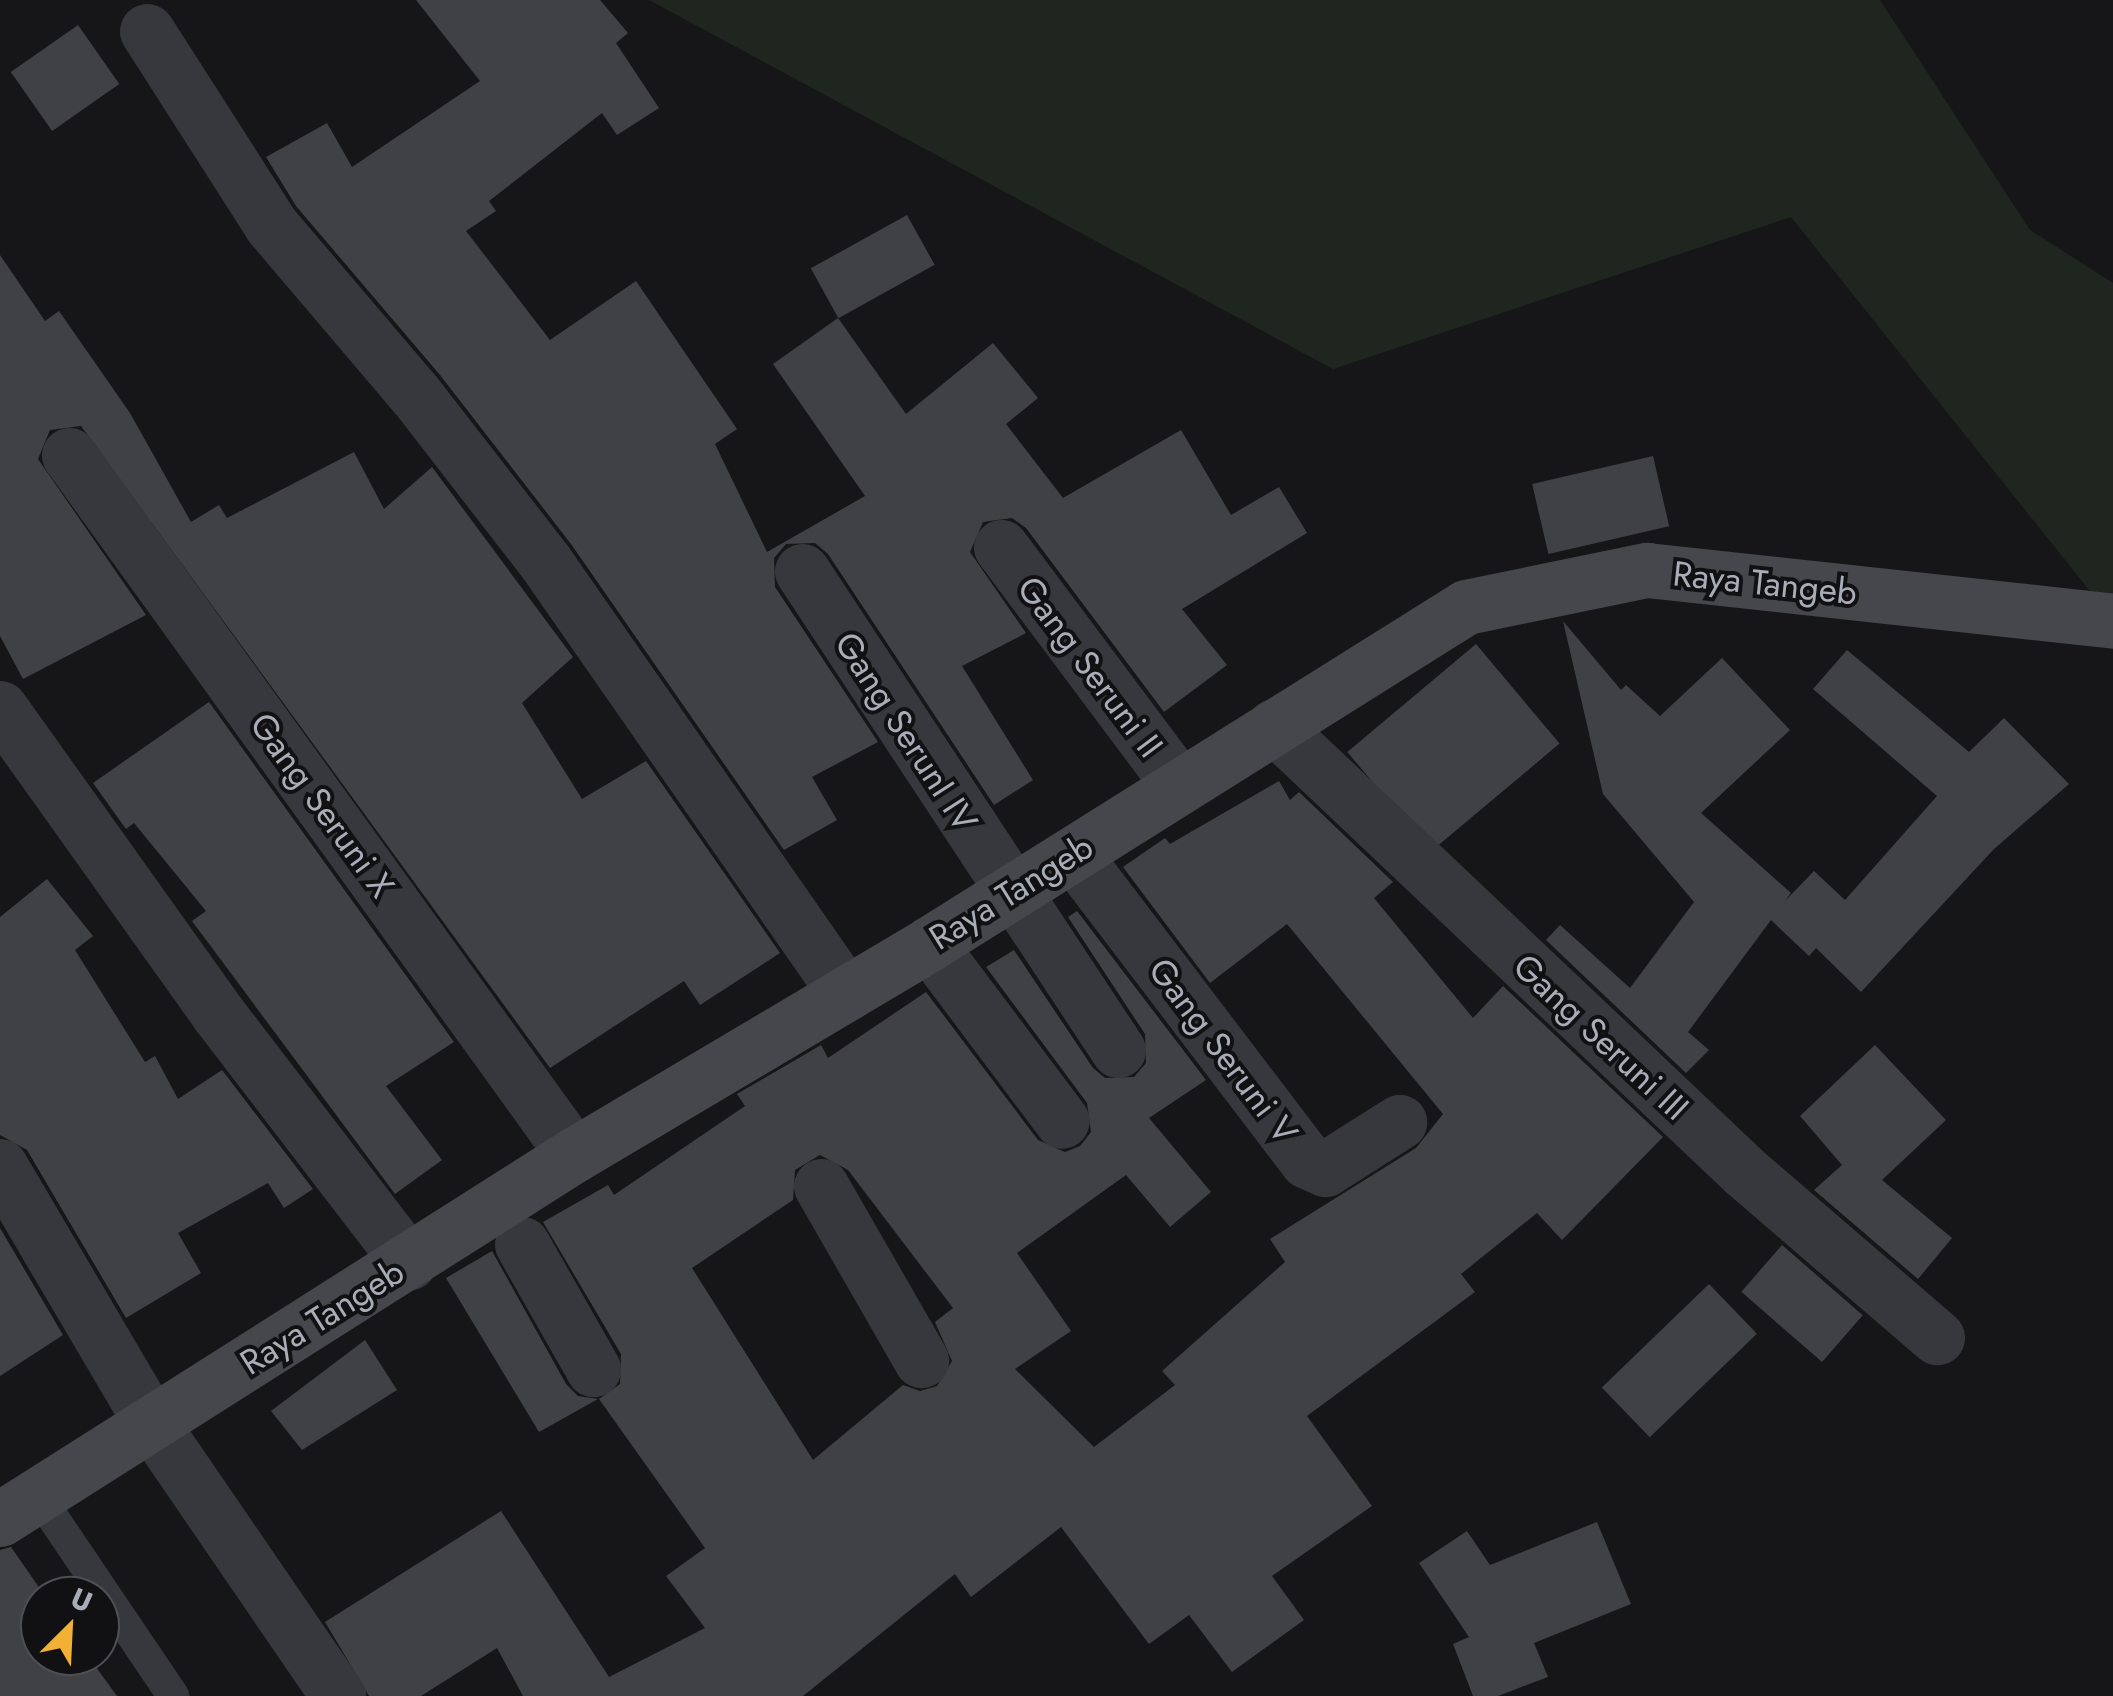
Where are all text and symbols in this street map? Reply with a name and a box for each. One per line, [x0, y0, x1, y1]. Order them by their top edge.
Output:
street label: Raya Tangeb [1671, 552, 1859, 614]
street label: Gang Seruni II [1008, 568, 1172, 766]
street label: Gang SerunI IV [826, 624, 986, 840]
street label: Gang Seruni X [241, 705, 403, 905]
street label: Raya Tangeb [921, 825, 1101, 959]
street label: Gang Seruni III [1505, 945, 1697, 1129]
street label: Gang Seruni V [1140, 950, 1306, 1152]
street label: Raya Tangeb [232, 1250, 412, 1384]
north arrow [20, 1576, 120, 1676]
text: U [64, 1577, 99, 1623]

